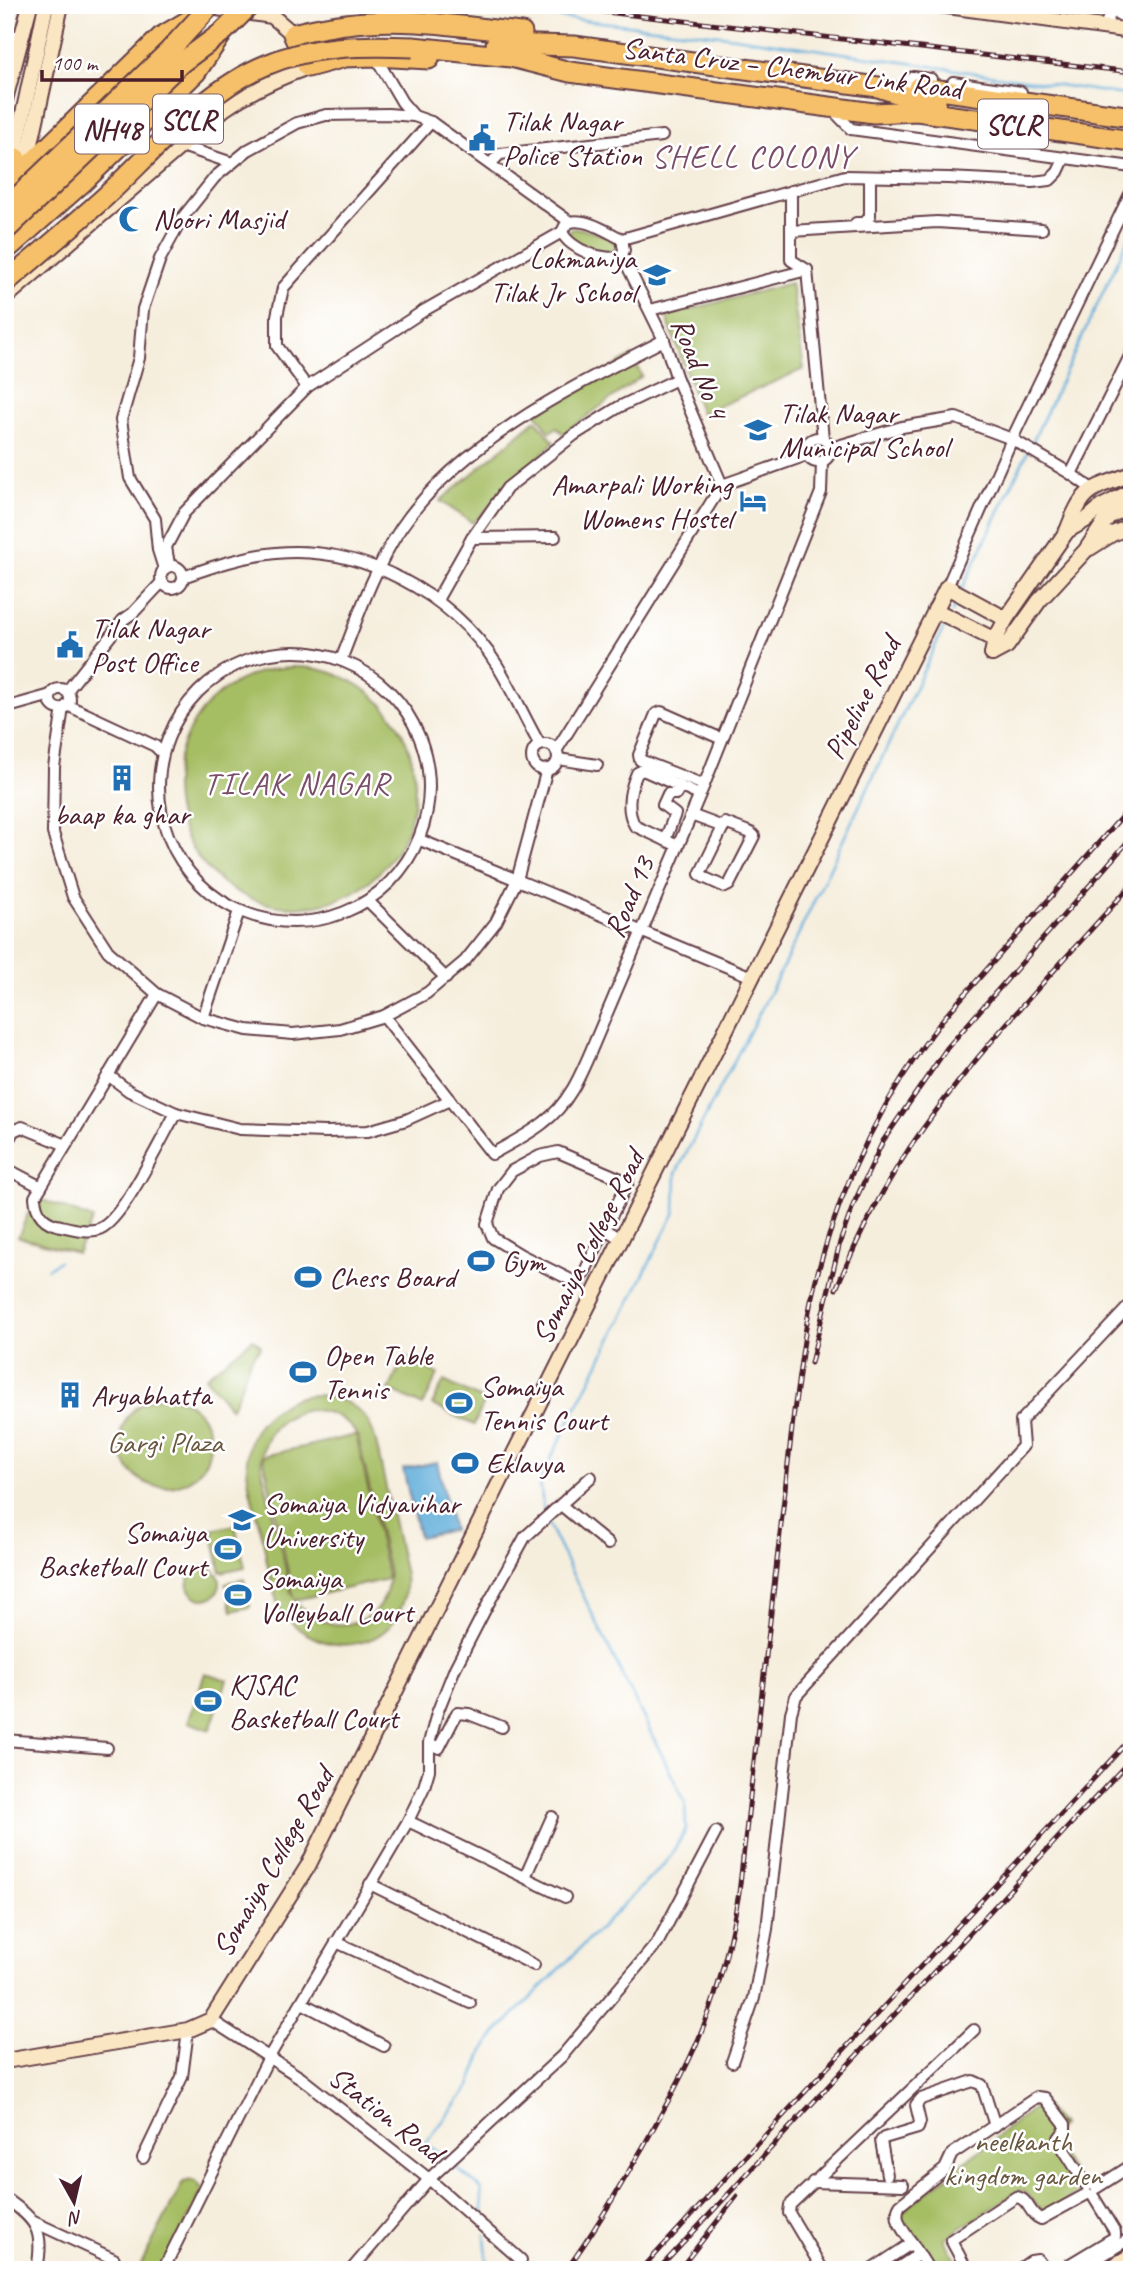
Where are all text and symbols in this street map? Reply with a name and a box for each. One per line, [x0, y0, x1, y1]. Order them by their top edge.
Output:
street label: Santa Cruz – Chembur Link Road [620, 28, 968, 108]
scale bar [42, 38, 182, 82]
text: 100 m [52, 50, 99, 76]
road number: SCLR [153, 94, 223, 144]
road number: SCLR [978, 100, 1048, 148]
place label: Tilak Nagar Police Station [503, 102, 643, 174]
road number: NH48 [75, 104, 149, 154]
public building icon: Tilak Nagar Police Station [467, 123, 497, 153]
district label: SHELL COLONY [651, 136, 858, 177]
place label: Noori Masjid [153, 200, 288, 238]
mosque icon: Noori Masjid [117, 204, 147, 234]
place label: Lokmaniya Tilak Jr School [490, 239, 641, 311]
school or university icon: Lokmaniya Tilak Jr School [642, 260, 672, 290]
street label: Road No 4 [663, 312, 738, 426]
place label: Tilak Nagar Municipal School [779, 394, 953, 466]
school or university icon: Tilak Nagar Municipal School [743, 415, 773, 445]
place label: Amarpali Working Womens Hostel [551, 465, 737, 537]
hotel icon: Amarpali Working Womens Hostel [738, 486, 768, 516]
place label: Tilak Nagar Post Office [91, 609, 213, 681]
street label: Pipeline Road [815, 627, 911, 766]
public building icon: Tilak Nagar Post Office [55, 630, 85, 660]
building icon: baap ka ghar [107, 763, 137, 793]
district label: TILAK NAGAR [204, 763, 392, 804]
place label: baap ka ghar [54, 795, 192, 833]
street label: Road 13 [595, 848, 664, 943]
street label: Somaiya College Road [523, 1140, 655, 1350]
place label: Gym [502, 1242, 547, 1280]
sports icon: Gym [466, 1246, 496, 1276]
place label: Chess Board [329, 1258, 460, 1296]
sports icon: Chess Board [293, 1262, 323, 1292]
place label: Open Table Tennis [324, 1336, 435, 1408]
sports icon: Open Table Tennis [288, 1357, 318, 1387]
place label: Somaiya Tennis Court [480, 1367, 611, 1439]
place label: Aryabhatta [91, 1376, 214, 1414]
building icon: Aryabhatta [55, 1380, 85, 1410]
sports icon: Somaiya Tennis Court [444, 1388, 474, 1418]
park label: Gargi Plaza [107, 1423, 225, 1461]
place label: Eklavya [486, 1444, 565, 1482]
sports icon: Eklavya [450, 1448, 480, 1478]
place label: Somaiya Vidyavihar University [263, 1484, 463, 1556]
school or university icon: Somaiya Vidyavihar University [227, 1505, 257, 1535]
place label: Somaiya Basketball Court [38, 1513, 210, 1585]
sports icon: Somaiya Basketball Court [213, 1534, 243, 1564]
place label: Somaiya Volleyball Court [259, 1559, 416, 1631]
sports icon: Somaiya Volleyball Court [223, 1580, 253, 1610]
place label: KJSAC Basketball Court [229, 1665, 401, 1737]
sports icon: KJSAC Basketball Court [193, 1686, 223, 1716]
street label: Somaiya College Road [203, 1757, 345, 1964]
street label: Station Road [321, 2057, 454, 2173]
park label: neelkanth kingdom garden [944, 2122, 1103, 2194]
north arrow [38, 2166, 108, 2236]
text: N [66, 2205, 84, 2231]

